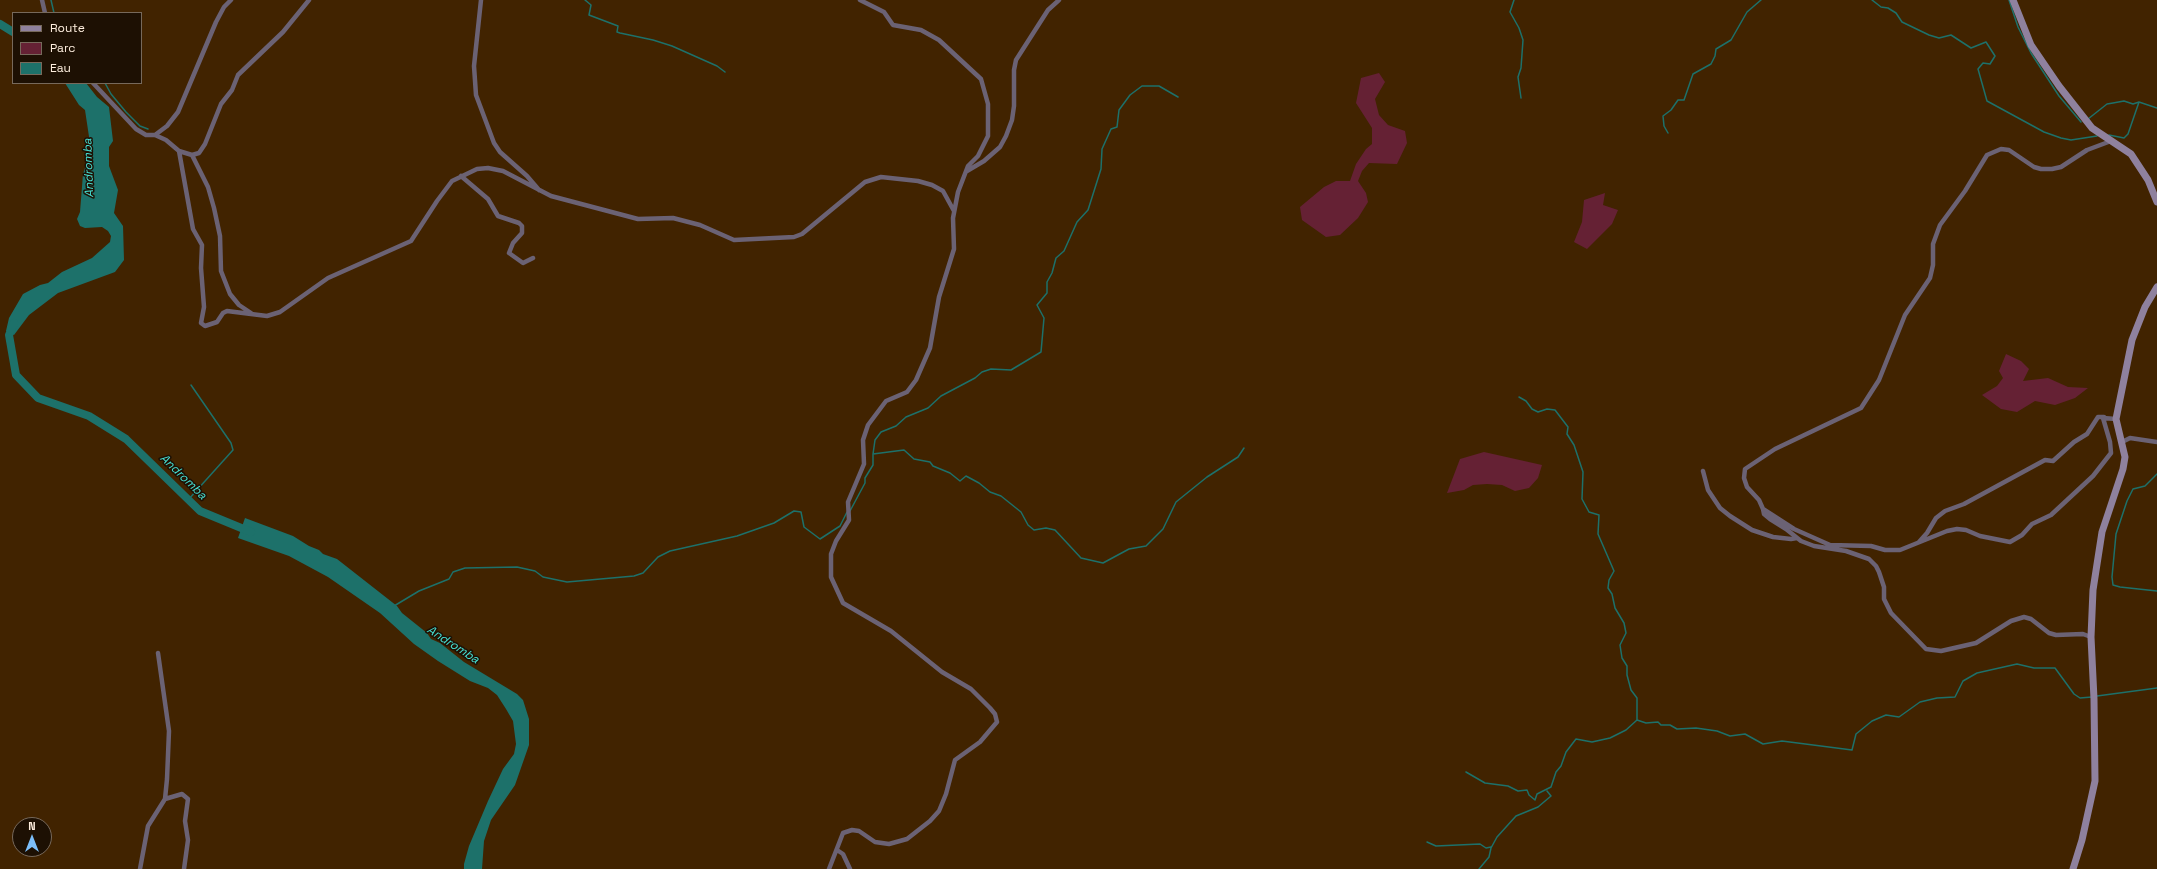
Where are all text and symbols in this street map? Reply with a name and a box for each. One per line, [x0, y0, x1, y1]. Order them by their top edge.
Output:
legend [12, 12, 142, 84]
text: Route [50, 20, 85, 36]
text: Parc [50, 40, 75, 56]
text: Eau [50, 60, 71, 76]
water label: Andromba [81, 138, 97, 198]
water label: Andromba [157, 451, 209, 503]
water label: Andromba [424, 623, 482, 667]
north arrow [12, 817, 52, 857]
text: N [28, 819, 36, 833]

